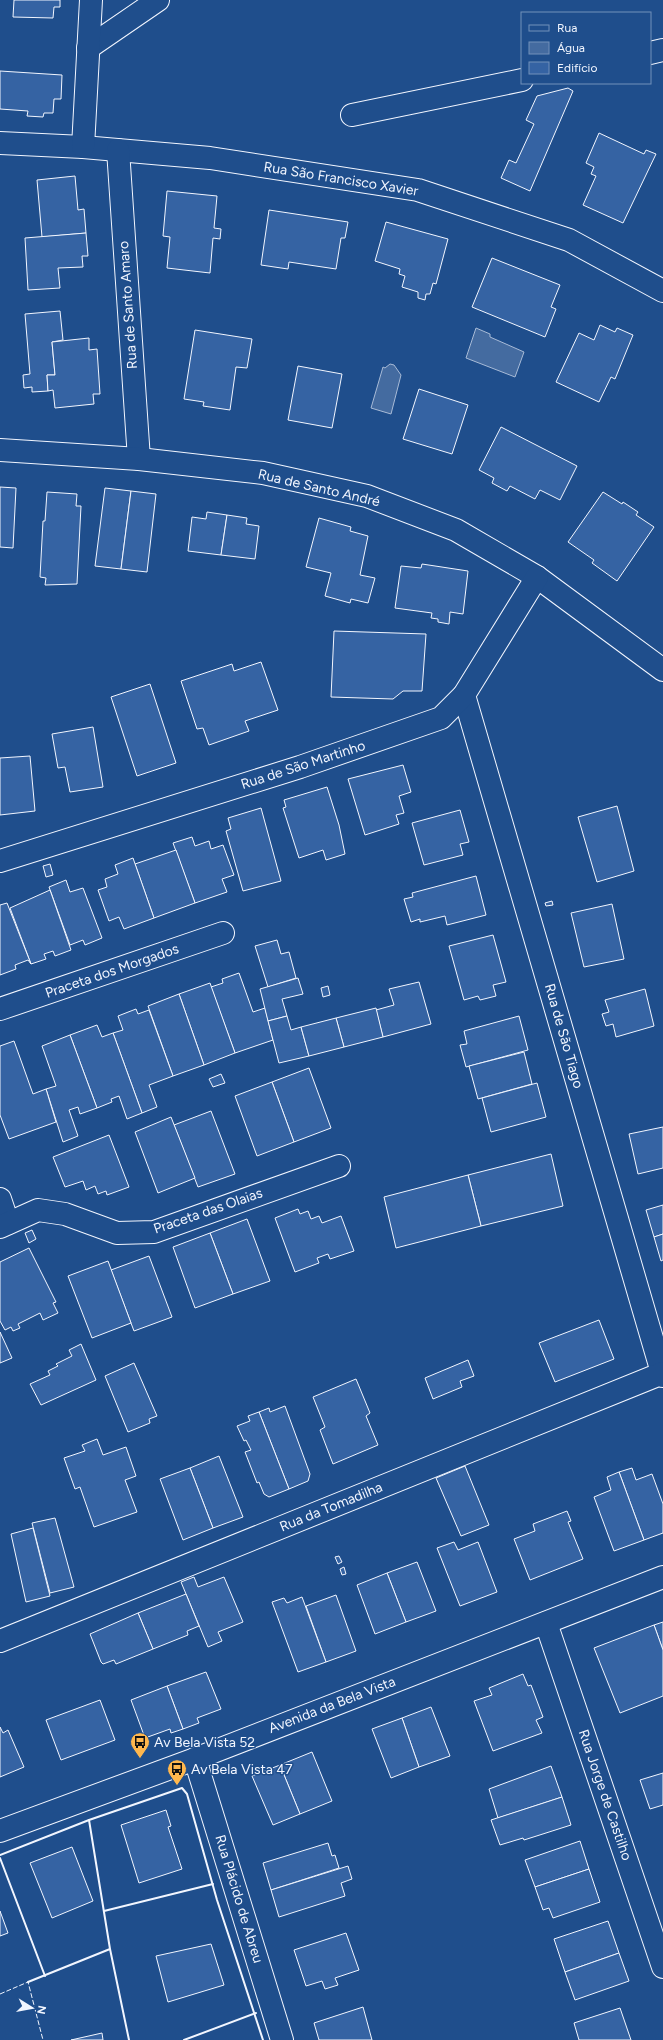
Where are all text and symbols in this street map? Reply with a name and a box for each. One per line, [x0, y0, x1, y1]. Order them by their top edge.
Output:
legend [521, 12, 651, 84]
text: Rua [557, 21, 577, 35]
text: Água [557, 41, 585, 55]
text: Edifício [557, 61, 597, 75]
street label: Rua São Francisco Xavier [262, 158, 420, 200]
street label: Rua de Santo Amaro [115, 240, 141, 370]
street label: Rua de Santo André [256, 466, 382, 510]
street label: Rua de São Martinho [239, 737, 367, 793]
street label: Praceta dos Morgados [43, 940, 181, 1002]
street label: Rua de São Tiago [541, 982, 587, 1090]
street label: Praceta das Olaias [151, 1184, 265, 1238]
street label: Rua da Tomadilha [277, 1479, 385, 1535]
street label: Avenida da Bela Vista [266, 1673, 398, 1737]
street label: Rua Jorge de Castilho [575, 1727, 635, 1863]
bus stop icon: Av Bela Vista 52 [129, 1731, 151, 1759]
place label: Av Bela Vista 52 [154, 1734, 255, 1751]
bus stop icon: Av Bela Vista 47 [166, 1758, 188, 1786]
place label: Av Bela Vista 47 [191, 1761, 293, 1778]
street label: Rua Plácido de Abreu [211, 1833, 267, 1965]
north arrow [12, 1988, 52, 2028]
text: N [34, 2004, 49, 2015]

